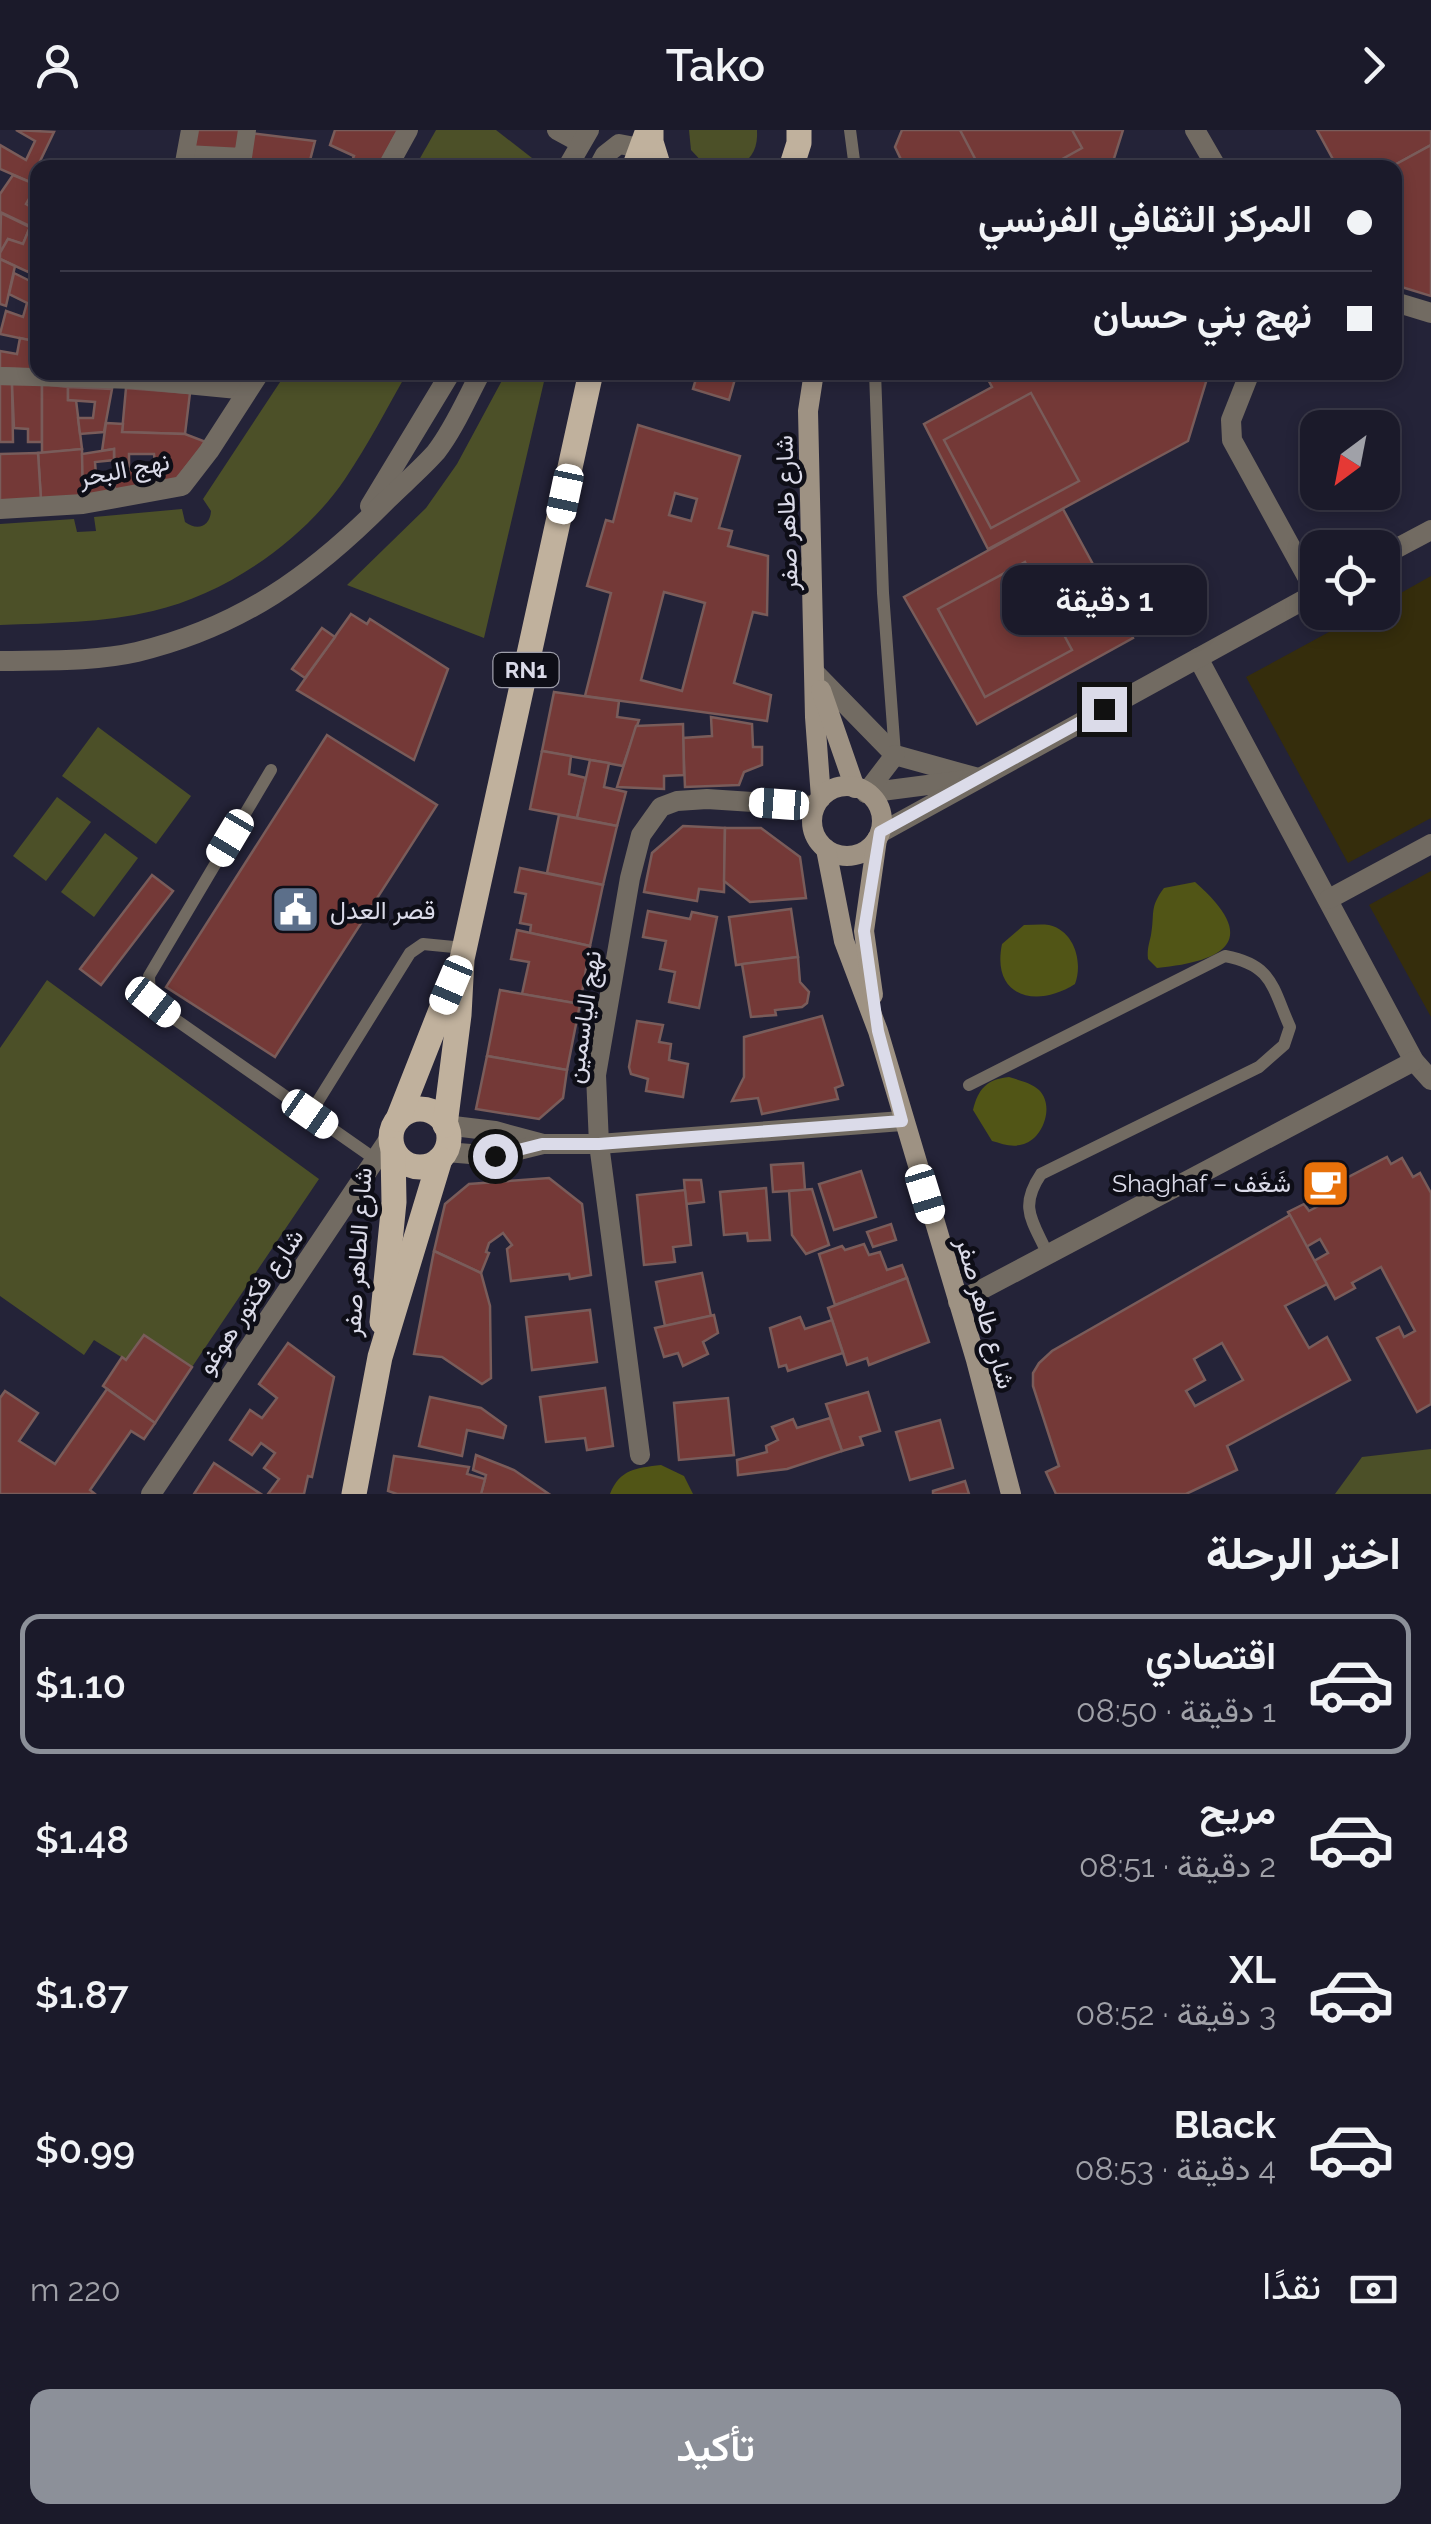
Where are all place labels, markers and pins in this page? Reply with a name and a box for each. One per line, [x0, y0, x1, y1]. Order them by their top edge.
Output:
public building icon: قصر العدل [269, 884, 321, 936]
place label: قصر العدل [330, 895, 436, 926]
cafe icon: Shaghaf – شَغَف [1300, 1157, 1352, 1209]
place label: Shaghaf – شَغَف [1112, 1168, 1291, 1198]

